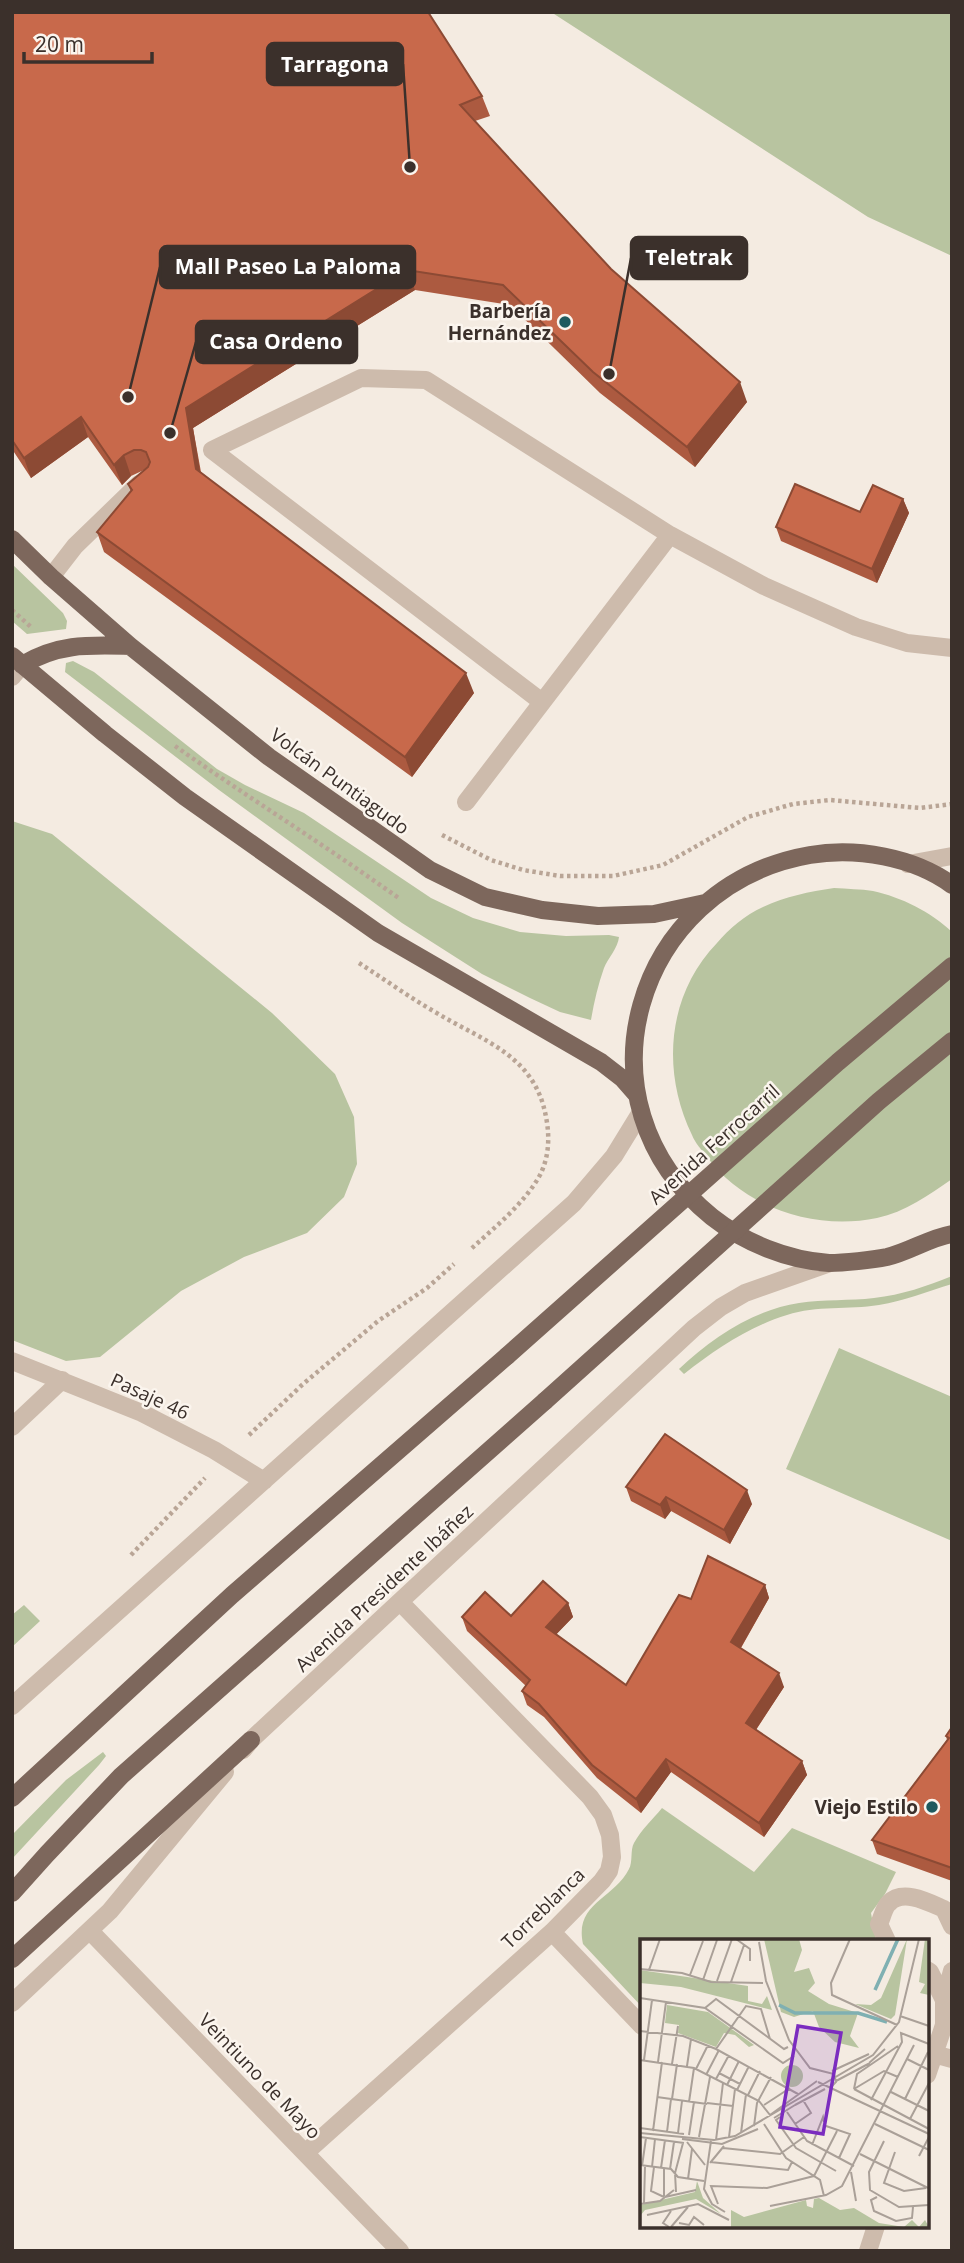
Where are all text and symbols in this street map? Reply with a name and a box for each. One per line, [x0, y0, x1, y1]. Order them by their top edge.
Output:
scale bar [24, 21, 152, 65]
text: 20 m [35, 30, 84, 58]
callout: Tarragona [267, 43, 403, 85]
text: Tarragona [281, 50, 389, 78]
callout: Teletrak [631, 237, 747, 279]
text: Teletrak [645, 243, 734, 271]
callout: Mall Paseo La Paloma [160, 246, 415, 288]
text: Mall Paseo La Paloma [175, 252, 401, 280]
place label: Barbería Hernández [448, 298, 551, 346]
marker: Barbería Hernández [557, 314, 573, 330]
callout: Casa Ordeno [196, 321, 357, 363]
text: Casa Ordeno [209, 327, 343, 355]
street label: Volcán Puntiagudo [265, 722, 415, 840]
street label: Avenida Ferrocarril [643, 1078, 785, 1210]
street label: Pasaje 46 [107, 1367, 193, 1425]
street label: Avenida Presidente Ibáñez [289, 1498, 479, 1677]
place label: Viejo Estilo [814, 1794, 918, 1820]
marker: Viejo Estilo [924, 1799, 940, 1815]
street label: Torreblanca [496, 1862, 590, 1954]
inset map [640, 1939, 929, 2228]
street label: Veintiuno de Mayo [193, 2007, 327, 2145]

